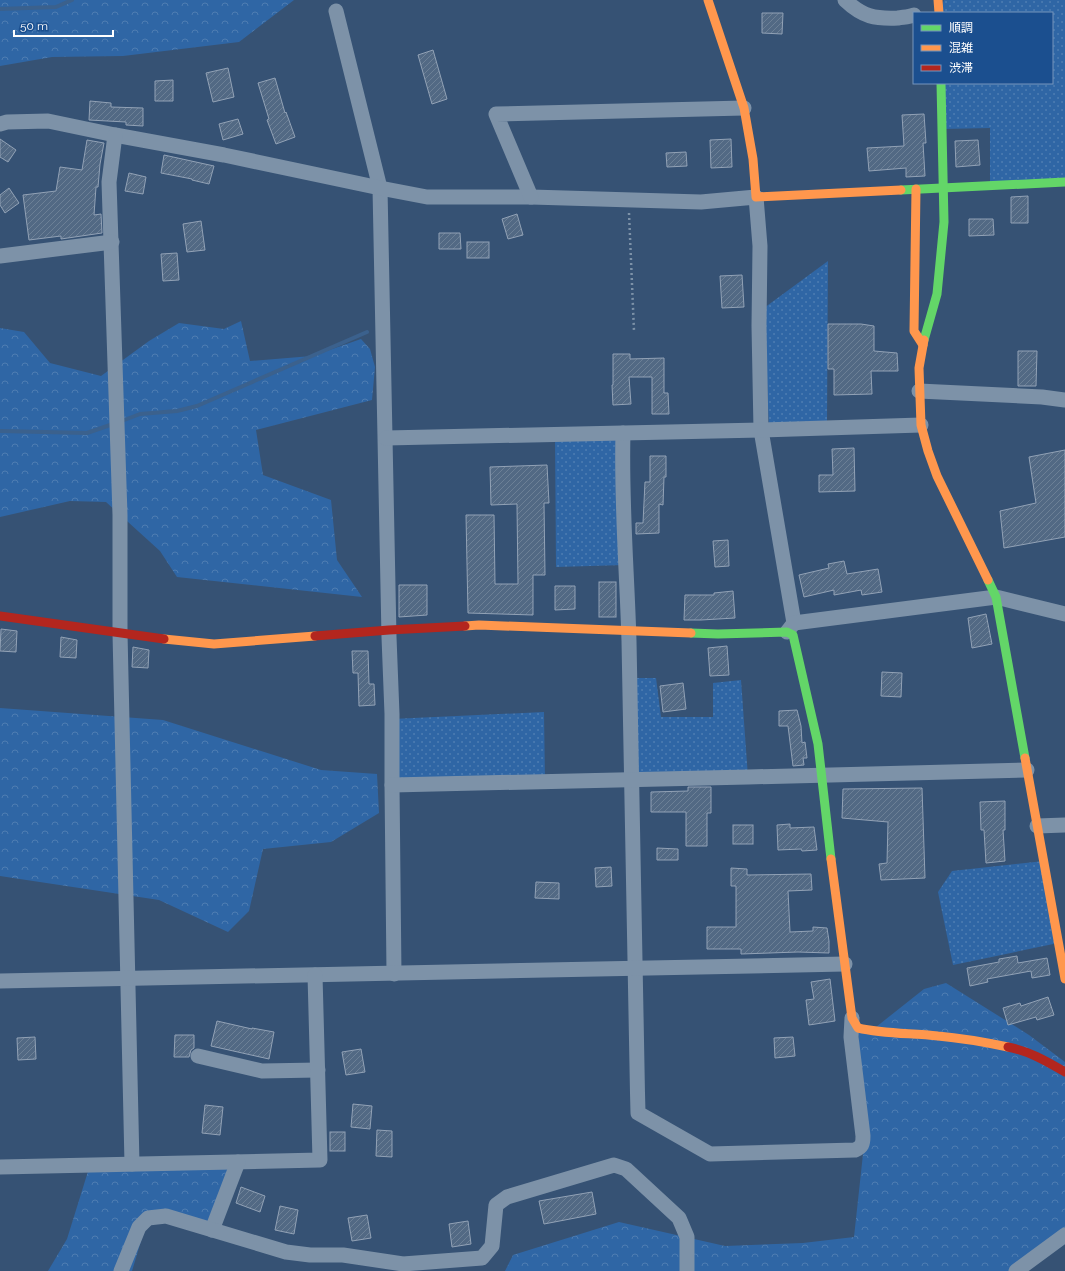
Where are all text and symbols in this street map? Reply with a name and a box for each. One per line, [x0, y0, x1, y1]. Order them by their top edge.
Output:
scale bar [14, 12, 113, 38]
legend [913, 12, 1053, 84]
text: 50 m [20, 19, 48, 33]
text: 順調 [949, 21, 973, 35]
text: 混雑 [949, 41, 973, 55]
text: 渋滞 [949, 61, 973, 75]

